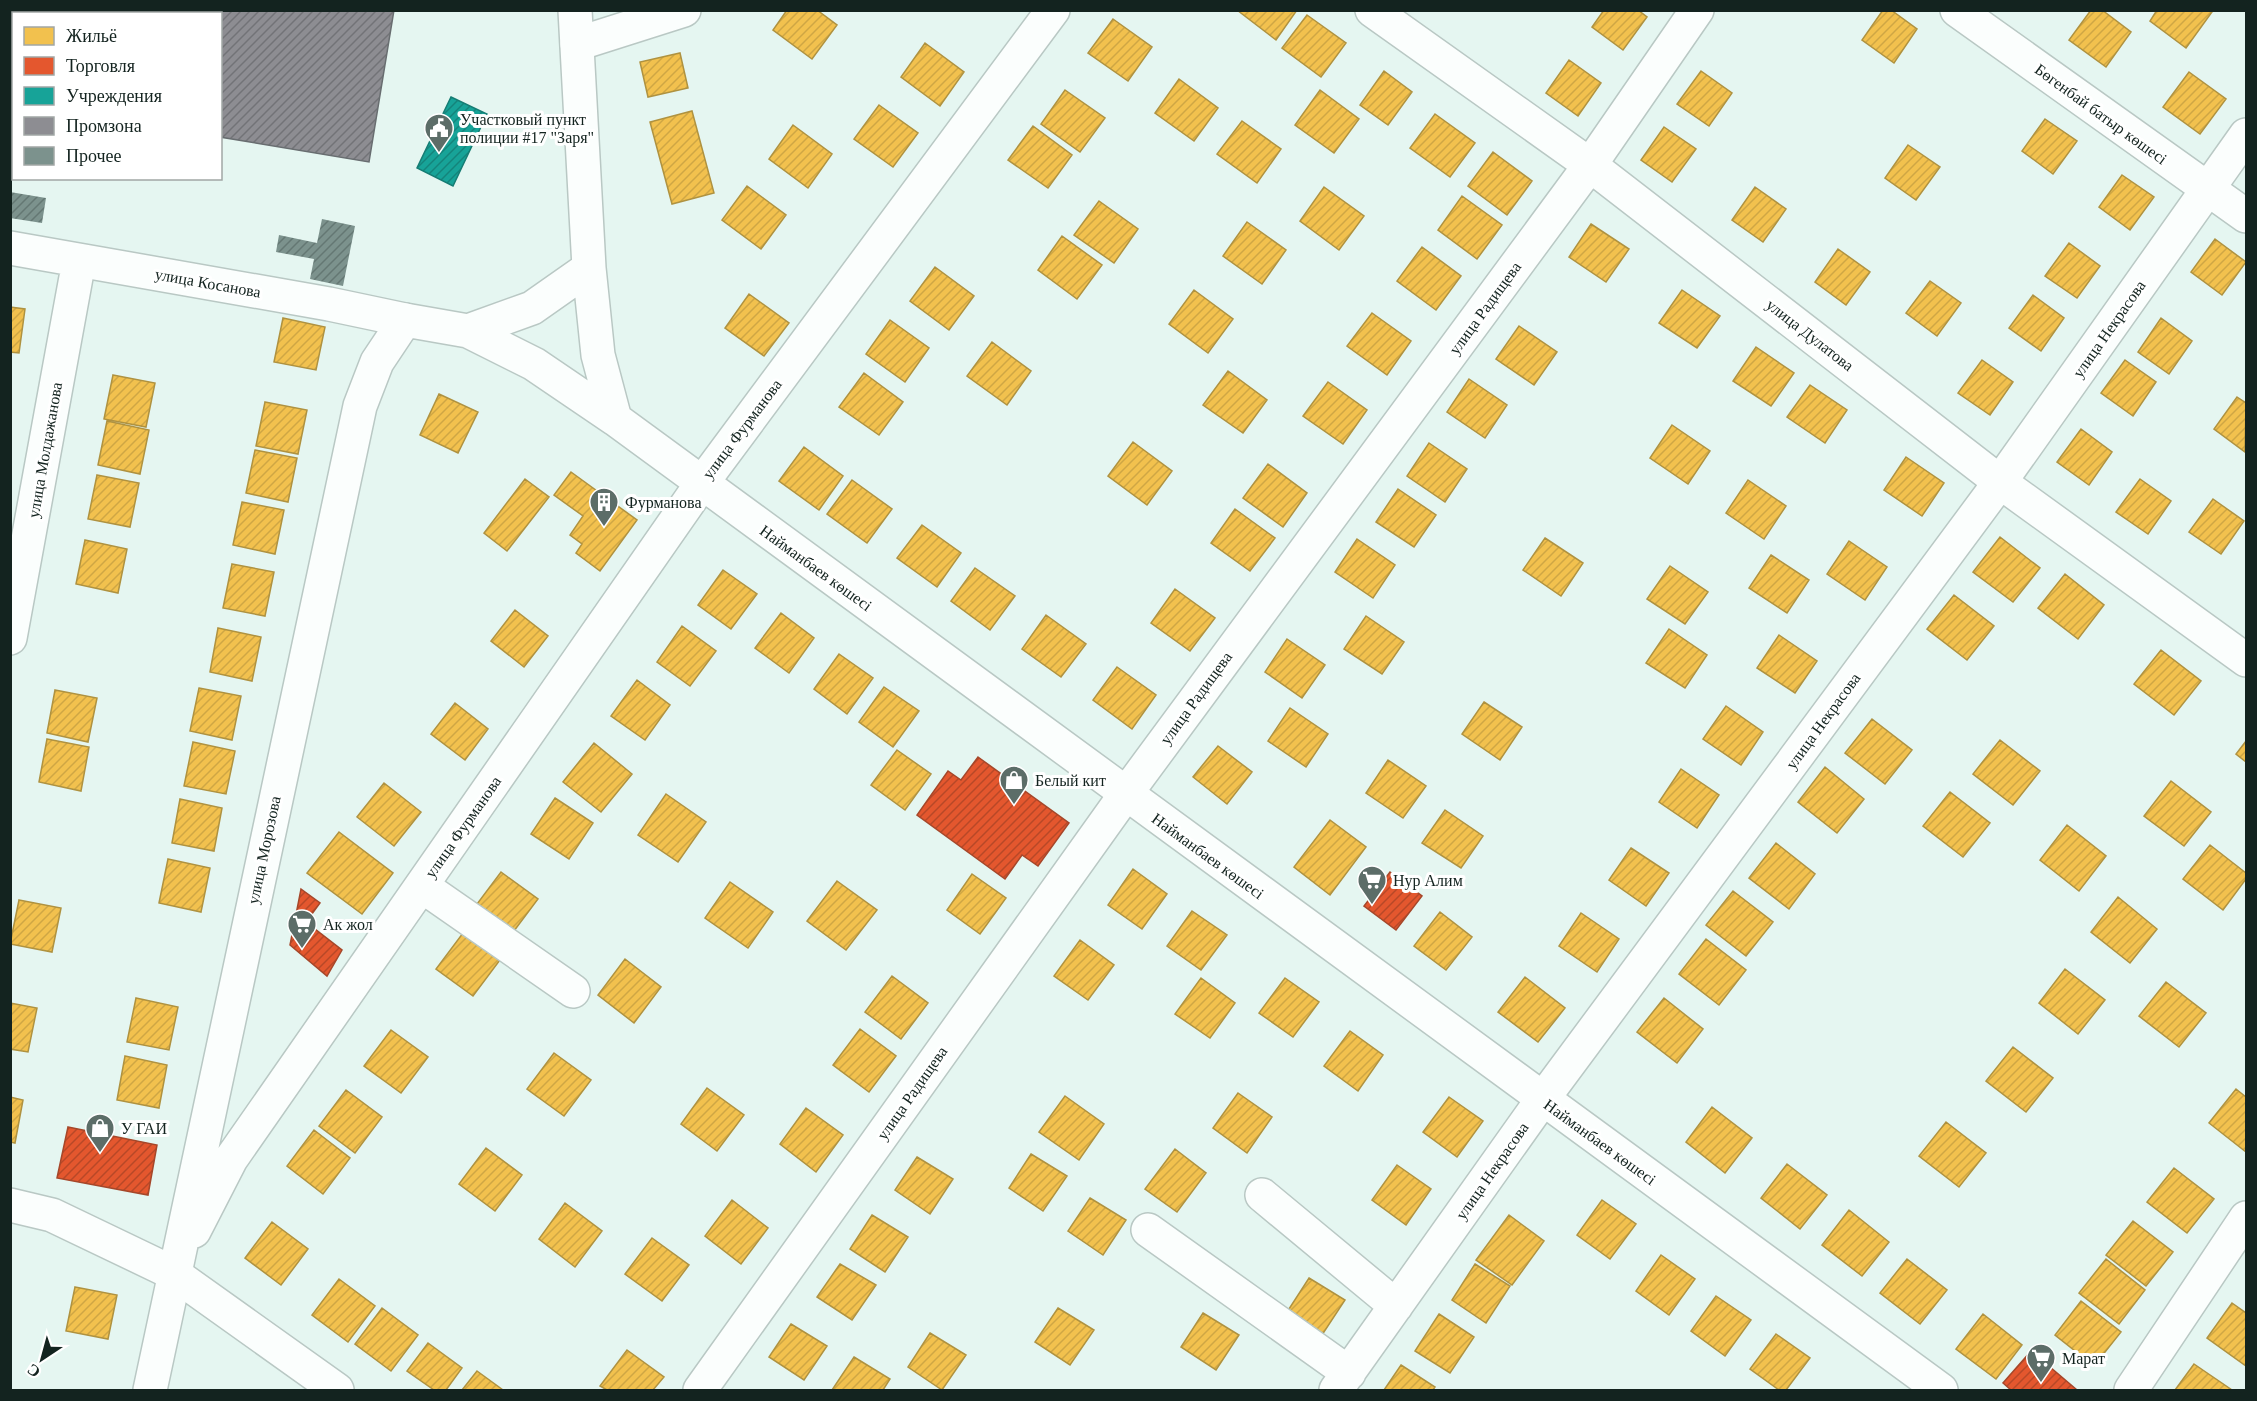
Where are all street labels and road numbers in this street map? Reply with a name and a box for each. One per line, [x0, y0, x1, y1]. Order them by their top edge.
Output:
street label: Бөгенбай батыр көшесі [2031, 60, 2171, 169]
street label: улица Радищева [1446, 258, 1525, 358]
street label: улица Косанова [154, 265, 262, 302]
street label: улица Некрасова [2069, 277, 2150, 381]
street label: улица Дулатова [1763, 296, 1857, 375]
street label: улица Фурманова [699, 376, 786, 483]
street label: улица Молдажанова [25, 381, 66, 519]
street label: Найманбаев көшесі [757, 522, 876, 615]
street label: улица Радищева [1157, 648, 1236, 748]
street label: улица Некрасова [1782, 670, 1864, 773]
street label: улица Фурманова [422, 773, 505, 882]
street label: улица Морозова [244, 794, 285, 906]
street label: Найманбаев көшесі [1149, 810, 1268, 903]
street label: улица Радищева [873, 1043, 951, 1144]
street label: Найманбаев көшесі [1541, 1096, 1660, 1189]
street label: улица Некрасова [1452, 1119, 1533, 1223]

